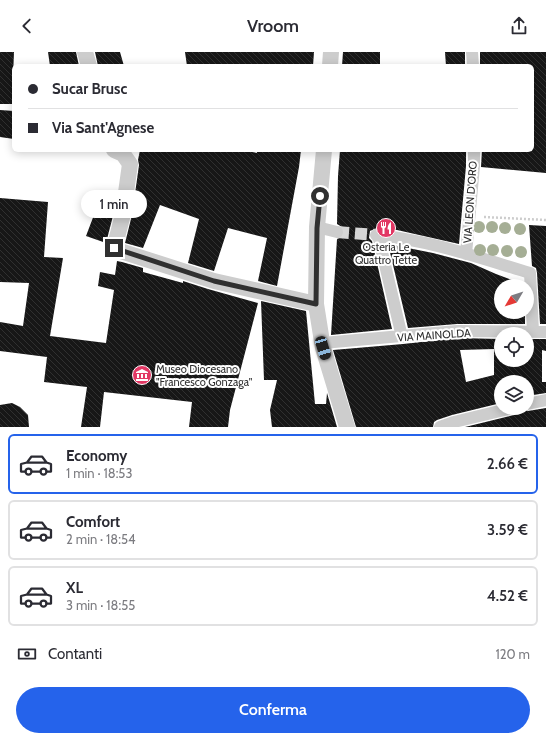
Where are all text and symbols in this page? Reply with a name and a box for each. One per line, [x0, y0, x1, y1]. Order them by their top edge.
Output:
icon: back [16, 15, 38, 37]
text: Vroom [247, 15, 299, 37]
icon: share [508, 15, 530, 37]
text: Sucar Brusc [52, 80, 127, 98]
text: Via Sant'Agnese [52, 119, 154, 137]
street label: VIA LEON D'ORO [460, 160, 480, 244]
route start [311, 187, 329, 205]
callout: 1 min [81, 190, 147, 218]
text: 1 min [99, 196, 129, 212]
restaurant icon: Osteria Le Quattro Tette [375, 217, 397, 239]
route end [105, 239, 123, 257]
place label: Osteria Le Quattro Tette [355, 240, 417, 267]
north arrow [494, 279, 534, 319]
map controls [494, 279, 534, 415]
street label: VIA MAINOLDA [397, 325, 471, 345]
button: locate [494, 327, 534, 367]
car [314, 335, 332, 361]
place label: Museo Diocesano "Francesco Gonzaga" [156, 362, 253, 389]
museum icon: Museo Diocesano "Francesco Gonzaga" [131, 364, 153, 386]
button: layers [494, 375, 534, 415]
icon: car [18, 446, 54, 482]
text: Economy [66, 447, 127, 465]
text: 2.66 € [487, 455, 528, 473]
text: 1 min · 18:53 [66, 465, 132, 481]
icon: car [18, 512, 54, 548]
text: Comfort [66, 513, 120, 531]
text: 3.59 € [487, 521, 528, 539]
text: 2 min · 18:54 [66, 531, 135, 547]
icon: car [18, 578, 54, 614]
text: XL [66, 579, 83, 597]
text: 4.52 € [487, 587, 528, 605]
text: 3 min · 18:55 [66, 597, 135, 613]
icon: cash [16, 643, 38, 665]
text: Contanti [48, 645, 102, 663]
text: 120 m [496, 646, 530, 662]
button: Conferma [16, 687, 530, 733]

